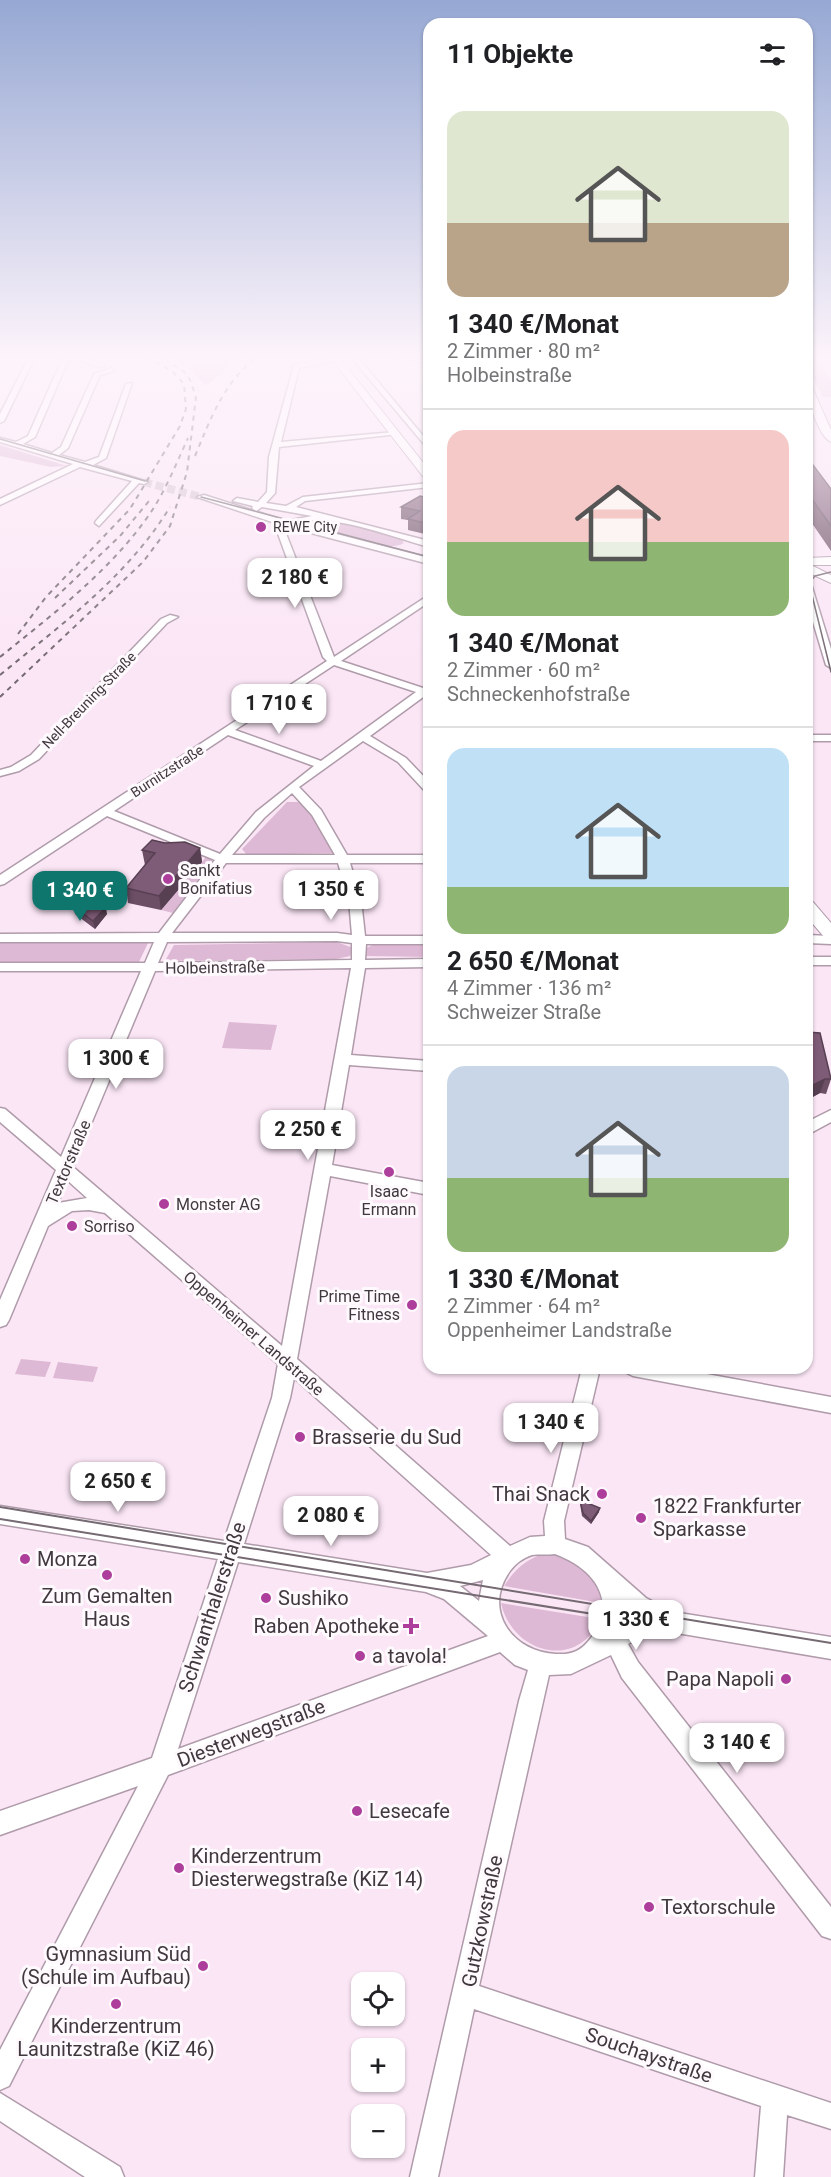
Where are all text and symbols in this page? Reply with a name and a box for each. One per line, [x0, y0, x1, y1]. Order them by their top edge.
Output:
icon: filters [756, 38, 789, 71]
text: 11 Objekte [447, 39, 573, 69]
icon: home [564, 150, 672, 258]
text: 1 340 €/Monat [447, 309, 619, 339]
text: 2 Zimmer · 80 m² [447, 339, 600, 363]
text: Holbeinstraße [447, 363, 572, 387]
icon: home [564, 469, 672, 577]
place label: REWE City [273, 519, 338, 535]
marker: REWE City [254, 520, 268, 534]
pin: 2 180 € [240, 558, 350, 609]
text: 2 180 € [261, 565, 329, 589]
text: 1 340 €/Monat [447, 628, 619, 658]
street label: Nell-Breuning-Straße [39, 648, 139, 752]
text: 2 Zimmer · 60 m² [447, 658, 600, 682]
text: Schneckenhofstraße [447, 682, 630, 706]
pin: 1 710 € [224, 684, 334, 735]
text: 1 710 € [245, 691, 313, 715]
street label: Burnitzstraße [128, 742, 206, 800]
icon: home [564, 787, 672, 895]
place label: Sankt Bonifatius [180, 861, 252, 898]
pin: 1 350 € [276, 870, 386, 921]
pin: 1 340 € [25, 871, 135, 922]
marker: Sankt Bonifatius [161, 872, 175, 886]
text: 1 350 € [297, 877, 365, 901]
text: 1 340 € [46, 878, 114, 902]
text: 2 650 €/Monat [447, 946, 619, 976]
street label: Holbeinstraße [165, 957, 265, 978]
text: 4 Zimmer · 136 m² [447, 976, 611, 1000]
text: Schweizer Straße [447, 1000, 601, 1024]
pin: 1 300 € [61, 1039, 171, 1090]
text: 1 300 € [82, 1046, 150, 1070]
icon: home [564, 1105, 672, 1213]
pin: 2 250 € [253, 1110, 363, 1161]
street label: Textorstraße [42, 1117, 95, 1207]
text: 2 250 € [274, 1117, 342, 1141]
marker: Isaac Ermann [382, 1165, 396, 1179]
place label: Isaac Ermann [362, 1182, 416, 1219]
place label: Monster AG [176, 1195, 261, 1214]
marker: Monster AG [157, 1197, 171, 1211]
place label: Sorriso [84, 1217, 135, 1236]
marker: Sorriso [65, 1219, 79, 1233]
text: 1 330 €/Monat [447, 1264, 619, 1294]
street label: Oppenheimer Landstraße [180, 1267, 328, 1400]
place label: Prime Time Fitness [318, 1287, 400, 1324]
text: 2 Zimmer · 64 m² [447, 1294, 600, 1318]
marker: Prime Time Fitness [405, 1298, 419, 1312]
text: Oppenheimer Landstraße [447, 1318, 672, 1342]
pin: 1 340 € [496, 1403, 606, 1454]
text: 1 340 € [517, 1410, 585, 1434]
place label: Brasserie du Sud [312, 1425, 462, 1449]
marker: Brasserie du Sud [293, 1430, 307, 1444]
pin: 2 650 € [63, 1462, 173, 1513]
text: 2 650 € [84, 1469, 152, 1493]
place label: Thai Snack [492, 1482, 591, 1506]
marker: Thai Snack [595, 1487, 609, 1501]
place label: 1822 Frankfurter Sparkasse [653, 1494, 802, 1541]
pin: 2 080 € [276, 1496, 386, 1547]
text: 2 080 € [297, 1503, 365, 1527]
marker: 1822 Frankfurter Sparkasse [634, 1511, 648, 1525]
street label: Schwanthalerstraße [173, 1519, 251, 1695]
place label: Monza [37, 1547, 98, 1571]
marker: Monza [18, 1552, 32, 1566]
marker: Zum Gemalten Haus [100, 1568, 114, 1582]
place label: Zum Gemalten Haus [41, 1584, 173, 1631]
place label: Sushiko [278, 1586, 349, 1610]
marker: Sushiko [259, 1591, 273, 1605]
pin: 1 330 € [581, 1600, 691, 1651]
text: 1 330 € [602, 1607, 670, 1631]
place label: Raben Apotheke [254, 1614, 399, 1638]
marker: Raben Apotheke [404, 1619, 418, 1633]
place label: a tavola! [372, 1644, 447, 1668]
marker: a tavola! [353, 1649, 367, 1663]
place label: Papa Napoli [666, 1667, 774, 1691]
marker: Papa Napoli [779, 1672, 793, 1686]
street label: Diesterwegstraße [174, 1694, 328, 1772]
pin: 3 140 € [682, 1723, 792, 1774]
text: 3 140 € [703, 1730, 771, 1754]
place label: Lesecafe [369, 1799, 450, 1823]
marker: Lesecafe [350, 1804, 364, 1818]
place label: Kinderzentrum Diesterwegstraße (KiZ 14) [191, 1844, 423, 1891]
street label: Gutzkowstraße [456, 1853, 508, 1989]
marker: Kinderzentrum Diesterwegstraße (KiZ 14) [172, 1861, 186, 1875]
place label: Textorschule [661, 1895, 775, 1919]
marker: Textorschule [642, 1900, 656, 1914]
place label: Gymnasium Süd (Schule im Aufbau) [21, 1942, 191, 1989]
marker: Gymnasium Süd (Schule im Aufbau) [196, 1959, 210, 1973]
map controls [351, 1972, 405, 2158]
button: locate [351, 1972, 405, 2026]
marker: Kinderzentrum Launitzstraße (KiZ 46) [109, 1997, 123, 2011]
place label: Kinderzentrum Launitzstraße (KiZ 46) [17, 2014, 215, 2061]
street label: Souchaystraße [582, 2022, 716, 2088]
button: + [351, 2038, 405, 2092]
button: − [351, 2104, 405, 2158]

